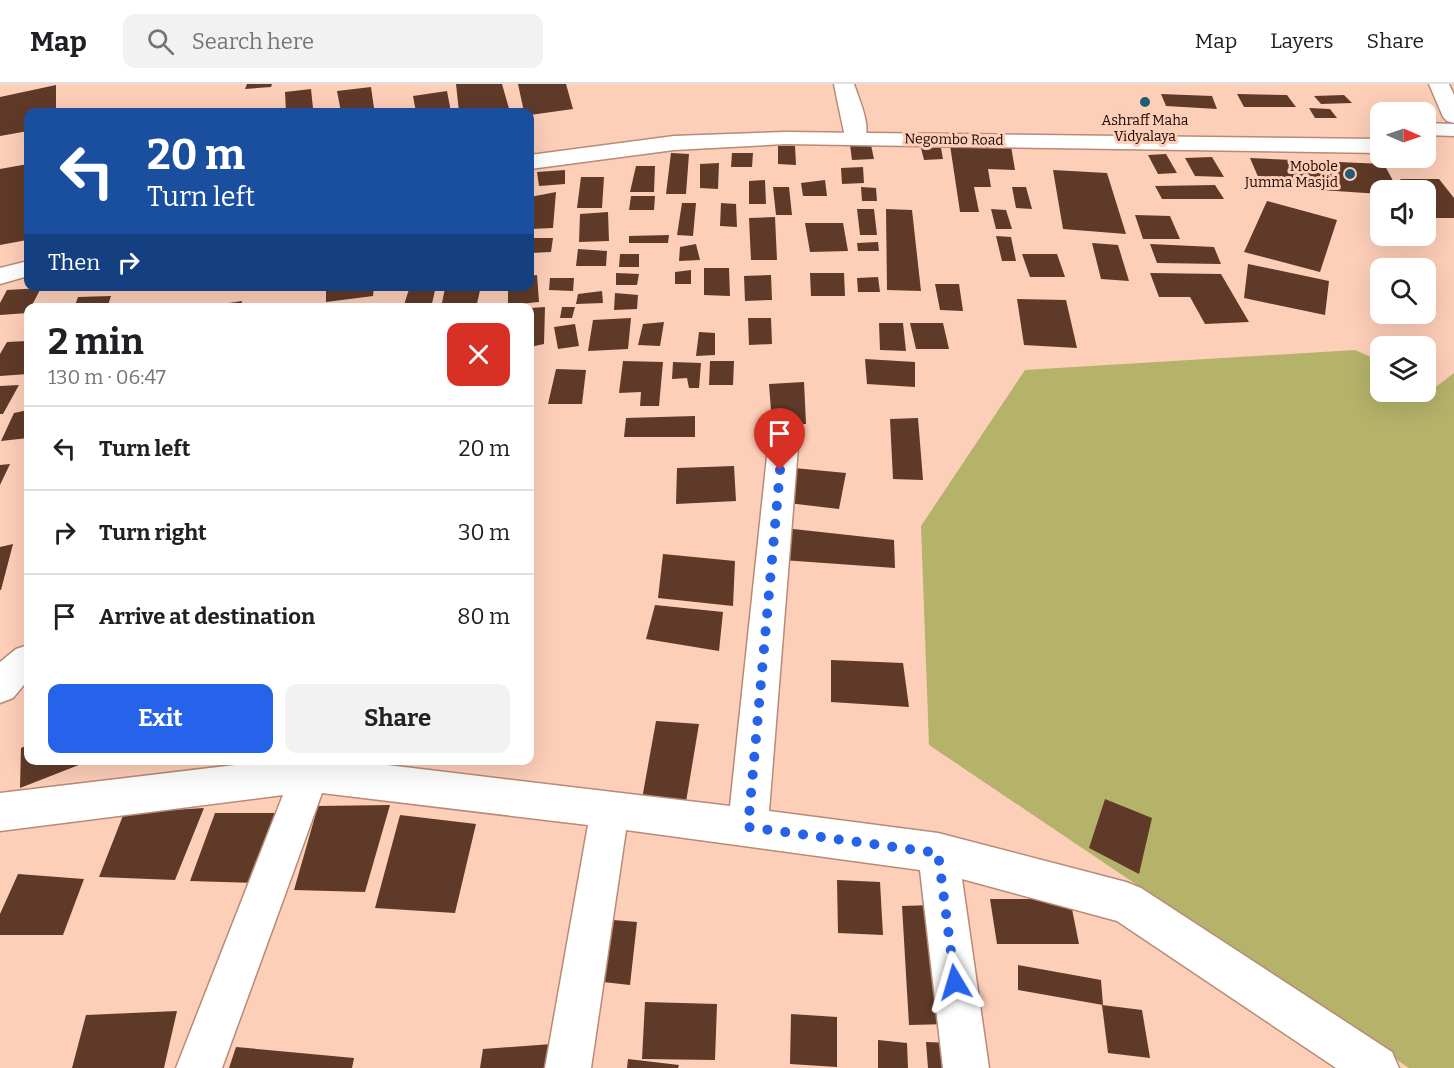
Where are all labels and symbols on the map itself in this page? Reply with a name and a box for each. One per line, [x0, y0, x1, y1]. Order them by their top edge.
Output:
marker: Ashraff Maha Vidyalaya [1138, 95, 1152, 109]
north arrow [1370, 102, 1436, 168]
place label: Ashraff Maha Vidyalaya [1101, 112, 1189, 145]
street label: Negombo Road [904, 130, 1004, 149]
place label: Mobole Jumma Masjid [1244, 158, 1338, 191]
marker: Mobole Jumma Masjid [1343, 167, 1357, 181]
pin [754, 408, 805, 470]
position arrow [923, 950, 987, 1014]

